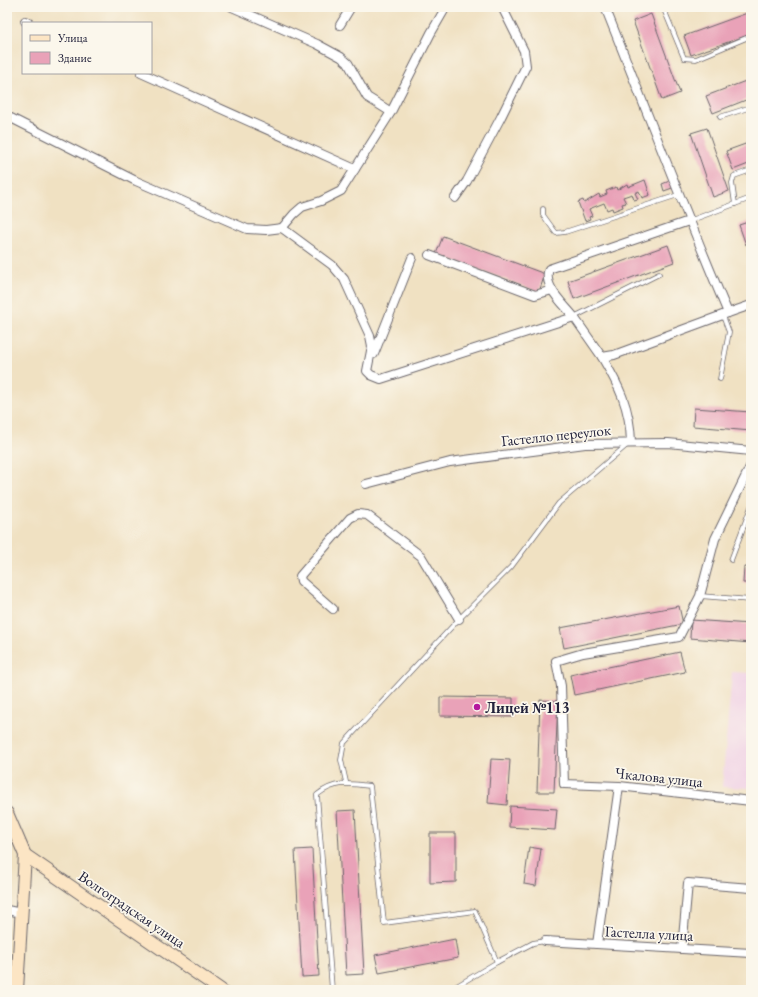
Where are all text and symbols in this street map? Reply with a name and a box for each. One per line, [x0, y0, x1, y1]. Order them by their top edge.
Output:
legend [22, 22, 152, 74]
text: Улица [57, 30, 88, 46]
text: Здание [58, 50, 92, 66]
street label: Гастелло переулок [500, 420, 612, 450]
place label: Лицей №113 [485, 698, 570, 717]
marker: Лицей №113 [472, 702, 482, 712]
street label: Чкалова улица [614, 763, 704, 791]
street label: Волгоградская улица [75, 866, 189, 952]
street label: Гастелла улица [604, 921, 694, 945]

